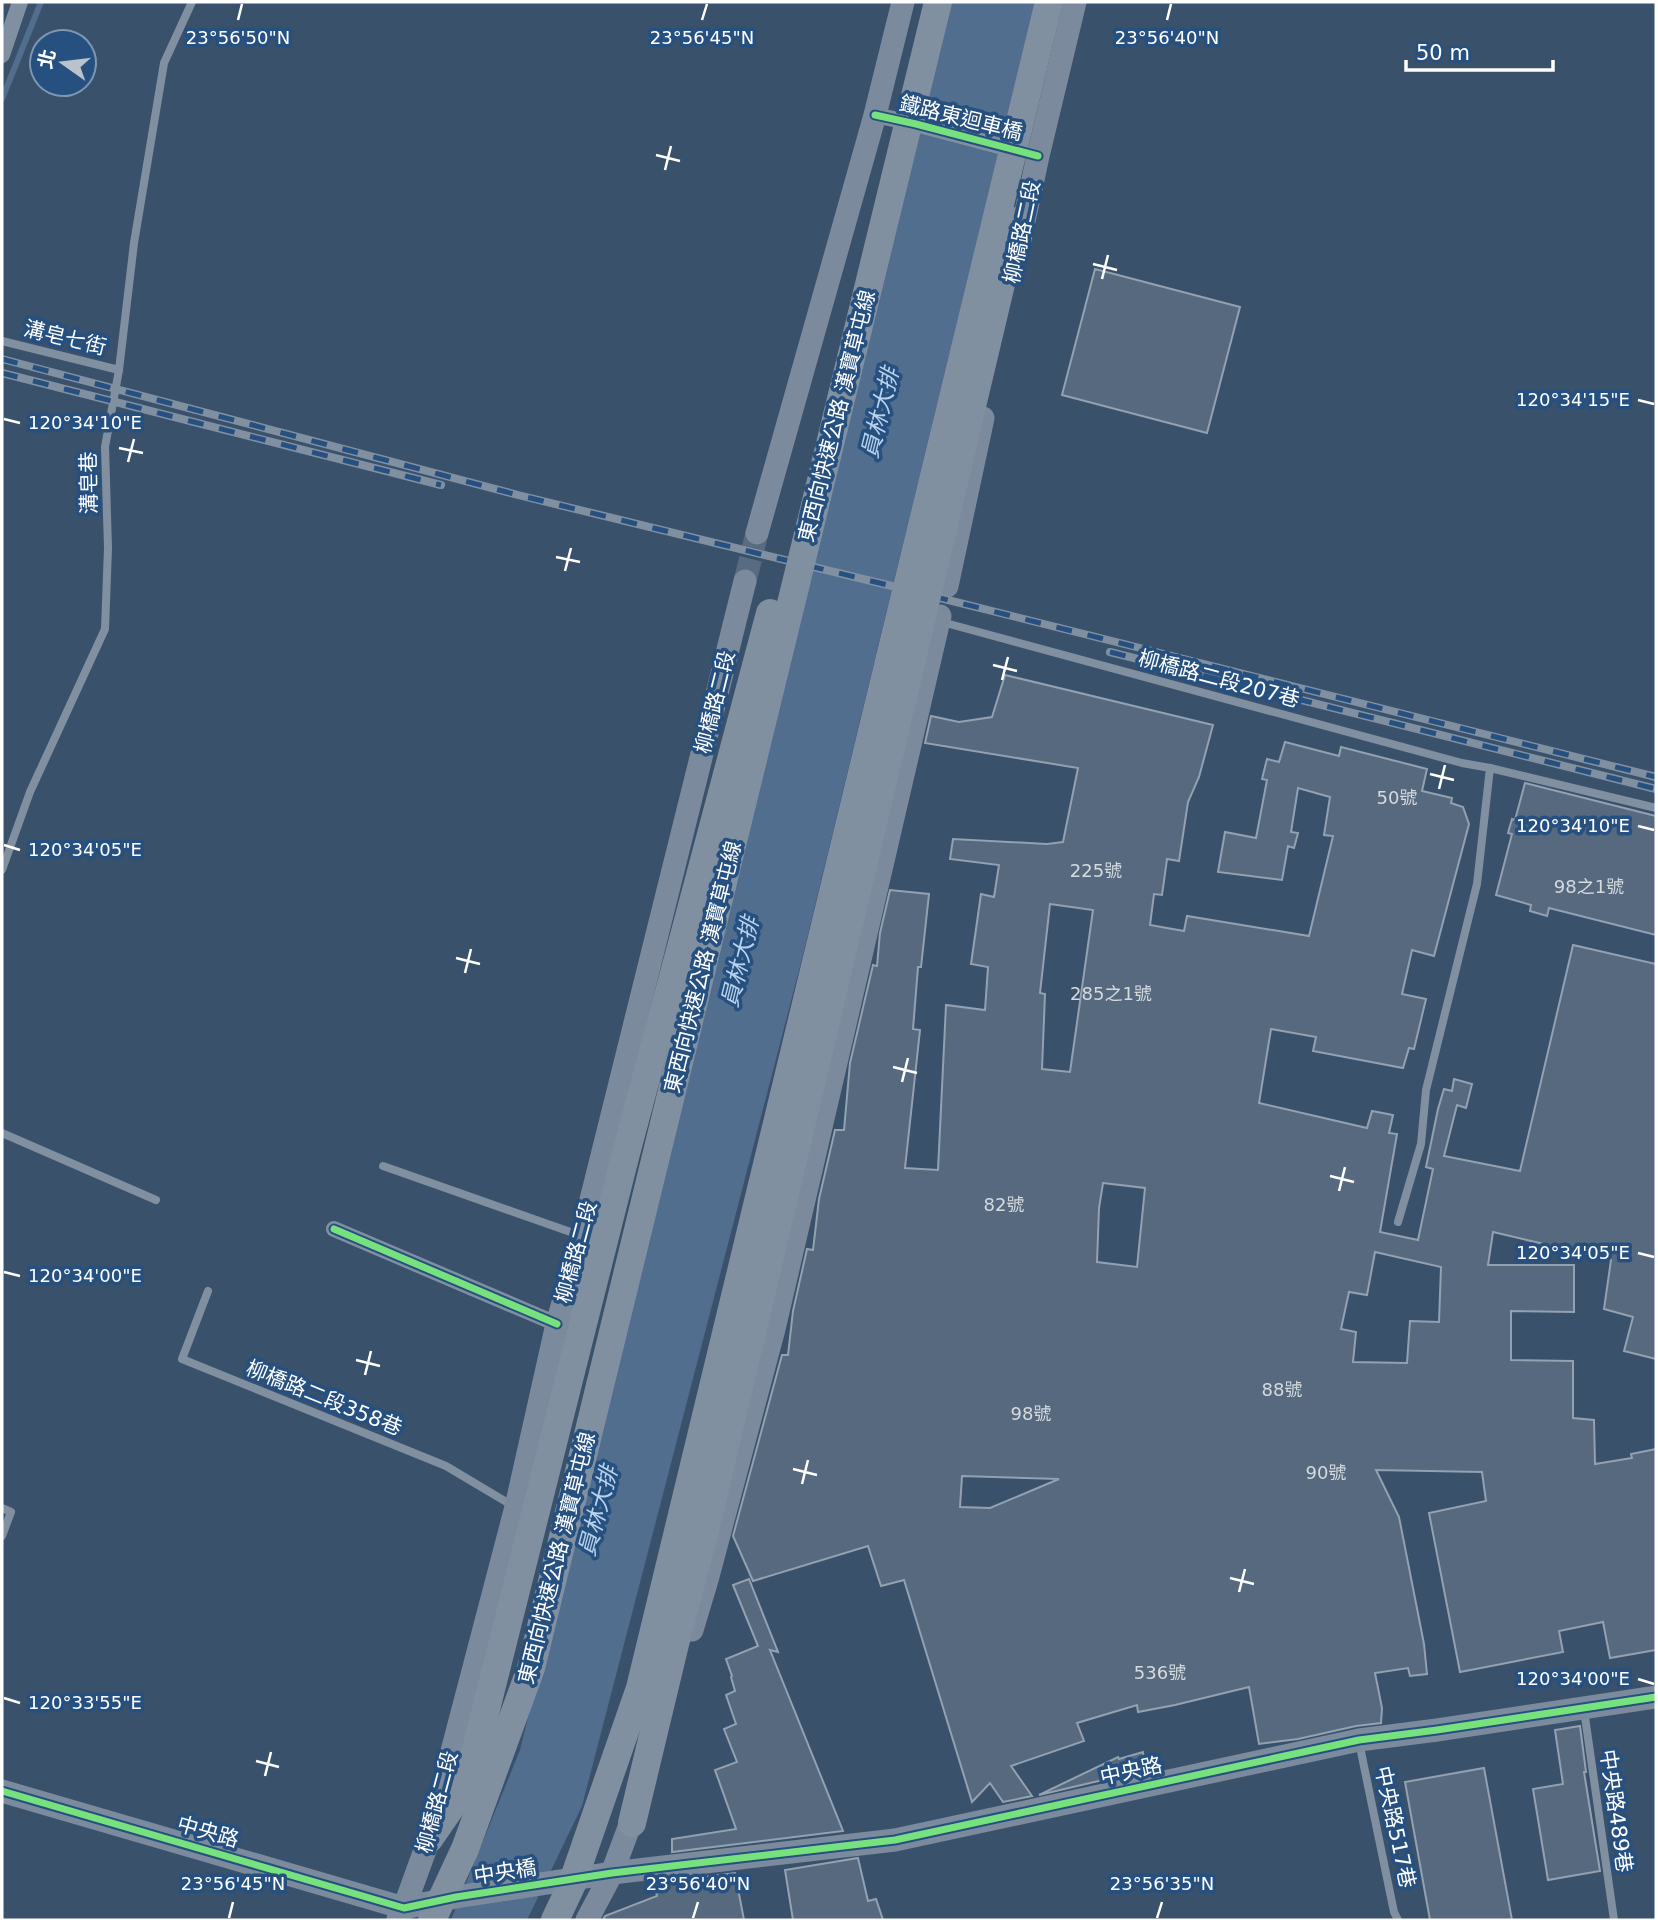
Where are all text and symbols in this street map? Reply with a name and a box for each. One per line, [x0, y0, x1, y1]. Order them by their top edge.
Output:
text: 23°56'50"N [186, 27, 290, 48]
text: 23°56'45"N [650, 27, 754, 48]
text: 23°56'40"N [1115, 27, 1219, 48]
north arrow [28, 28, 98, 98]
scale bar [1406, 28, 1553, 72]
text: 50 m [1416, 41, 1470, 65]
text: 北 [34, 47, 59, 71]
street label: 鐵路東迴車橋 [897, 91, 1025, 145]
street label: 柳橋路二段 [999, 178, 1045, 286]
street label: 東西向快速公路 漢寶草屯線 [794, 288, 880, 544]
street label: 溝皂七街 [21, 316, 109, 360]
water label: 員林大排 [856, 362, 904, 461]
text: 120°34'15"E [1516, 389, 1630, 410]
text: 120°34'10"E [28, 412, 142, 433]
street label: 溝皂巷 [76, 451, 102, 515]
street label: 柳橋路二段207巷 [1136, 646, 1302, 712]
street label: 柳橋路二段 [691, 648, 739, 756]
house number: 50號 [1377, 787, 1417, 808]
text: 120°34'10"E [1516, 815, 1630, 836]
text: 120°34'05"E [28, 839, 142, 860]
street label: 東西向快速公路 漢寶草屯線 [660, 839, 746, 1095]
house number: 225號 [1070, 860, 1122, 881]
house number: 98之1號 [1554, 876, 1624, 897]
water label: 員林大排 [716, 911, 764, 1010]
house number: 285之1號 [1070, 983, 1152, 1004]
house number: 82號 [984, 1194, 1024, 1215]
street label: 柳橋路二段 [551, 1198, 601, 1306]
text: 120°34'05"E [1516, 1242, 1630, 1263]
text: 120°34'00"E [28, 1265, 142, 1286]
street label: 柳橋路二段358巷 [243, 1356, 405, 1440]
house number: 88號 [1262, 1379, 1302, 1400]
house number: 98號 [1011, 1403, 1051, 1424]
street label: 東西向快速公路 漢寶草屯線 [514, 1430, 600, 1686]
water label: 員林大排 [574, 1460, 623, 1559]
house number: 90號 [1306, 1462, 1346, 1483]
house number: 536號 [1134, 1662, 1186, 1683]
text: 120°34'00"E [1516, 1668, 1630, 1689]
text: 120°33'55"E [28, 1692, 142, 1713]
street label: 柳橋路二段 [412, 1748, 462, 1856]
street label: 中央路489巷 [1595, 1748, 1637, 1874]
street label: 中央路 [1098, 1753, 1164, 1789]
street label: 中央路517巷 [1370, 1764, 1420, 1890]
street label: 中央路 [174, 1812, 242, 1852]
street label: 中央橋 [472, 1855, 538, 1889]
text: 23°56'45"N [181, 1873, 285, 1894]
text: 23°56'40"N [646, 1873, 750, 1894]
text: 23°56'35"N [1110, 1873, 1214, 1894]

